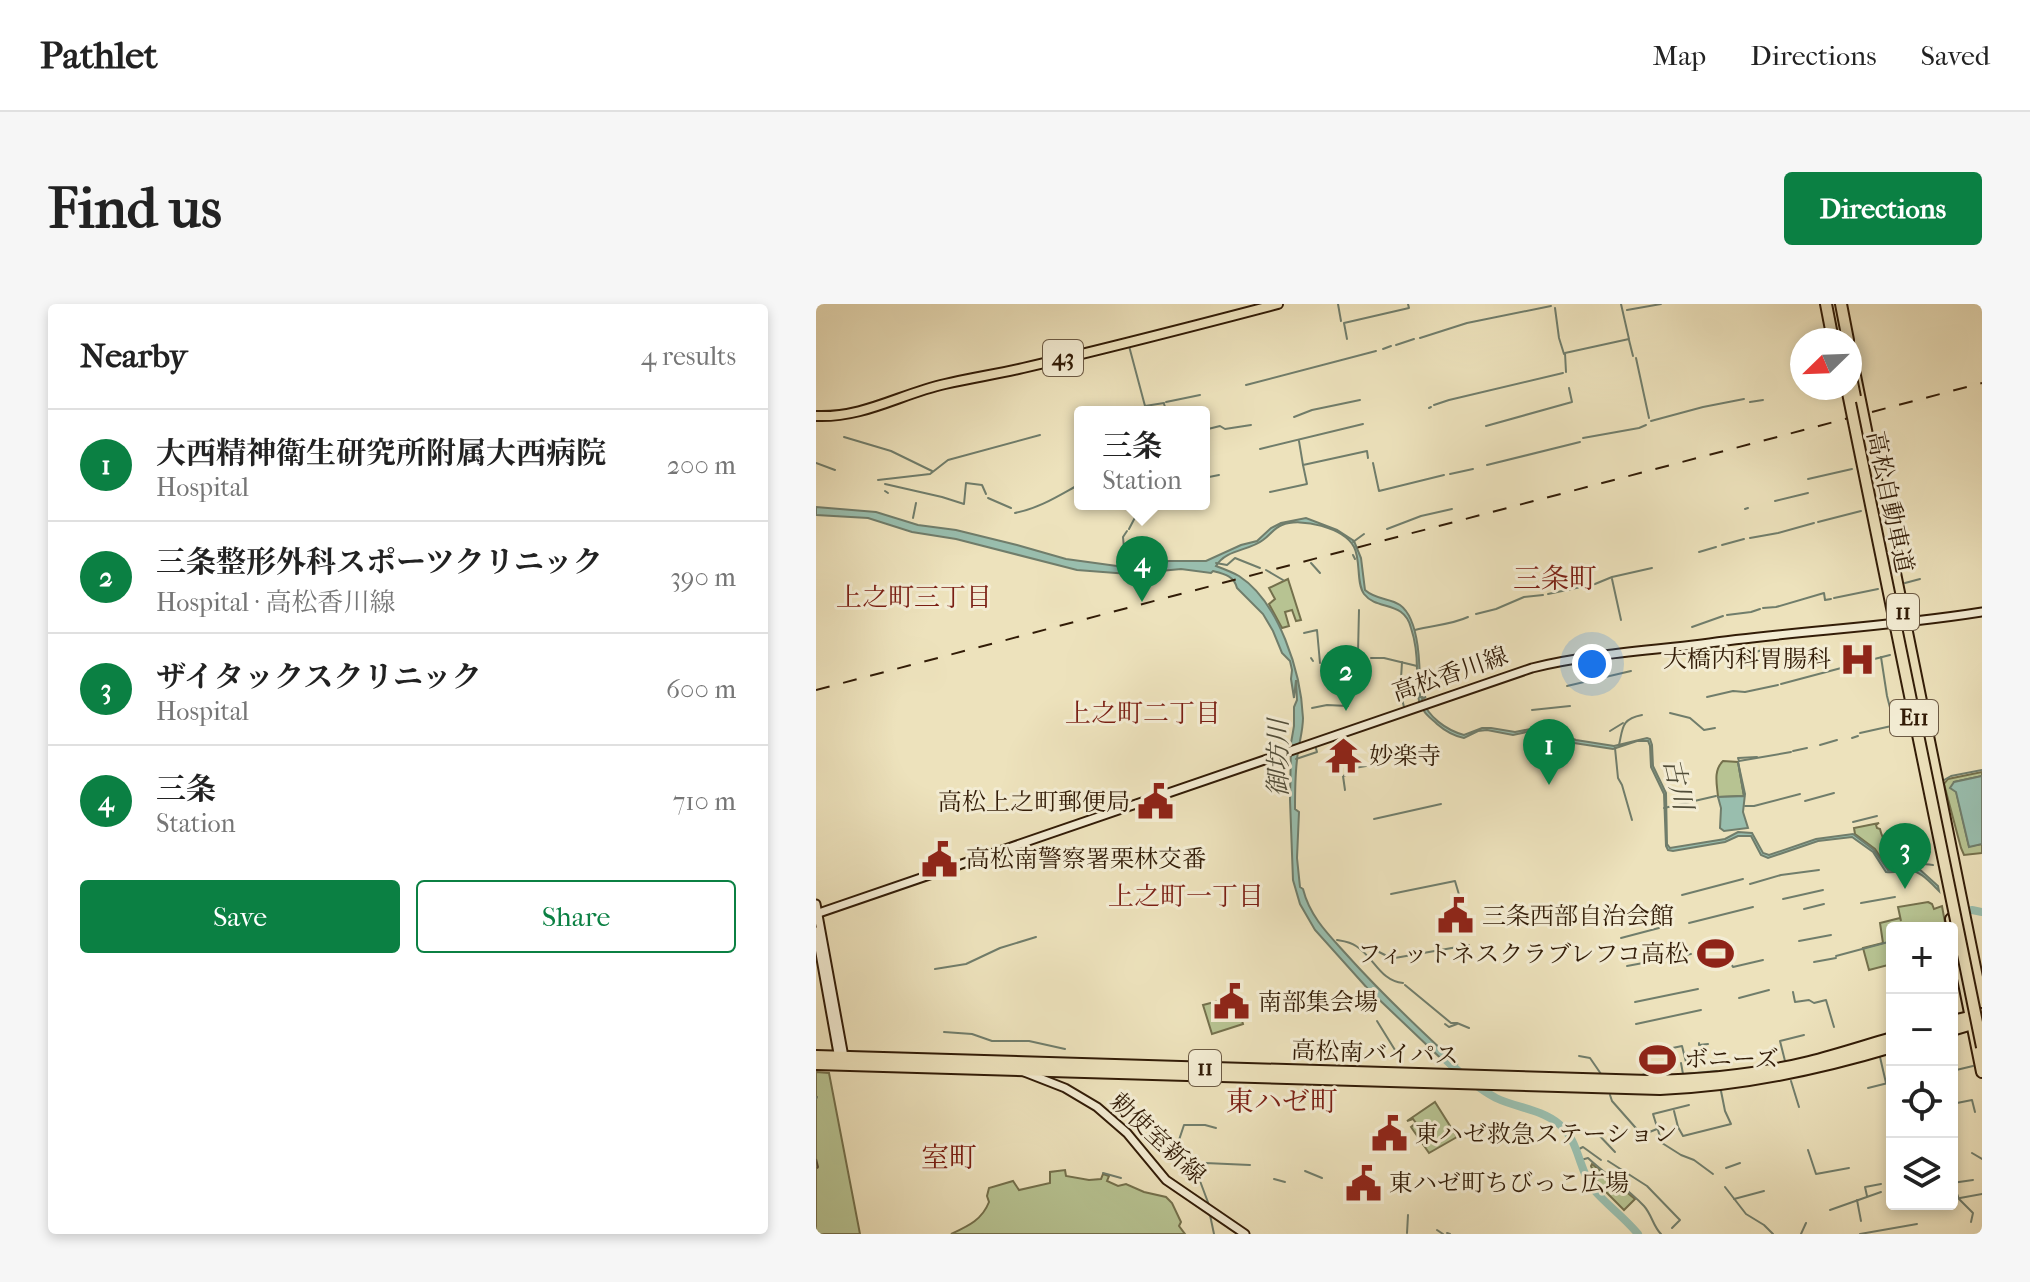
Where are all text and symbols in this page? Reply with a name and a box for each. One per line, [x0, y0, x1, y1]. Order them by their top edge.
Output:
text: Pathlet [40, 33, 158, 78]
text: Map [1653, 39, 1706, 72]
text: Directions [1750, 39, 1877, 72]
text: Saved [1921, 39, 1990, 72]
button: Directions [1784, 172, 1982, 245]
text: Find us [48, 176, 222, 241]
north arrow [1790, 328, 1862, 400]
text: Nearby [80, 336, 187, 376]
road number: 43 [1043, 340, 1083, 376]
text: 4 results [641, 341, 736, 372]
popup [1074, 406, 1210, 510]
text: 三条 [1102, 429, 1162, 464]
street label: 高松自動車道 [1861, 429, 1919, 575]
text: 大西精神衛生研究所附属大西病院 [156, 436, 606, 471]
text: 1 [101, 450, 111, 481]
text: 200 m [667, 450, 736, 481]
text: Station [1102, 465, 1182, 496]
text: Hospital [156, 472, 249, 503]
pin: 4 [1116, 536, 1168, 602]
text: 三条整形外科スポーツクリニック [156, 545, 603, 580]
text: 2 [99, 562, 113, 593]
text: 390 m [670, 562, 736, 593]
district label: 三条町 [1513, 562, 1597, 595]
district label: 上之町三丁目 [836, 582, 992, 613]
text: Hospital · 高松香川線 [156, 587, 395, 618]
road number: 11 [1887, 594, 1919, 630]
hospital icon: 大橋内科胃腸科 [1838, 640, 1876, 678]
street label: 高松香川線 [1389, 641, 1511, 707]
your location [1572, 644, 1612, 684]
pin: 2 [1320, 645, 1372, 711]
place label: 大橋内科胃腸科 [1663, 645, 1831, 673]
text: ザイタックスクリニック [156, 660, 482, 695]
text: 3 [101, 674, 111, 705]
text: 600 m [666, 674, 736, 705]
text: Hospital [156, 696, 249, 727]
district label: 上之町二丁目 [1065, 698, 1221, 729]
road number: E11 [1890, 700, 1938, 736]
water label: 御坊川 [1263, 716, 1294, 797]
pin: 1 [1523, 719, 1575, 785]
temple icon: 妙楽寺 [1324, 737, 1362, 775]
place label: 妙楽寺 [1369, 742, 1441, 770]
water label: 古川 [1657, 755, 1700, 816]
text: 三条 [156, 772, 216, 807]
public building icon: 高松上之町郵便局 [1137, 783, 1175, 821]
text: 4 [98, 786, 114, 817]
text: 710 m [673, 786, 736, 817]
place label: 高松上之町郵便局 [938, 788, 1130, 816]
text: Station [156, 808, 236, 839]
pin: 3 [1879, 823, 1931, 889]
public building icon: 高松南警察署栗林交番 [921, 840, 959, 878]
place label: 高松南警察署栗林交番 [966, 845, 1206, 873]
button: Save [80, 880, 400, 953]
button: Share [416, 880, 736, 953]
district label: 上之町一丁目 [1108, 881, 1264, 912]
public building icon: 三条西部自治会館 [1437, 897, 1475, 935]
place label: 三条西部自治会館 [1482, 902, 1674, 930]
map controls [1886, 922, 1958, 1210]
button: + [1886, 922, 1958, 994]
sports icon: フィットネスクラブレフコ高松 [1696, 935, 1734, 973]
place label: フィットネスクラブレフコ高松 [1357, 940, 1689, 968]
public building icon: 南部集会場 [1213, 983, 1251, 1021]
place label: 南部集会場 [1258, 988, 1378, 1016]
button: − [1886, 994, 1958, 1066]
street label: 高松南バイパス [1291, 1036, 1459, 1070]
sports icon: ボニーズ [1639, 1040, 1677, 1078]
place label: ボニーズ [1684, 1045, 1779, 1073]
road number: 11 [1189, 1050, 1221, 1086]
button: locate [1886, 1066, 1958, 1138]
district label: 東ハゼ町 [1226, 1085, 1338, 1118]
street label: 勅使室新線 [1105, 1087, 1211, 1189]
public building icon: 東ハゼ救急ステーション [1370, 1115, 1408, 1153]
place label: 東ハゼ救急ステーション [1415, 1120, 1678, 1148]
button: layers [1886, 1138, 1958, 1210]
district label: 室町 [921, 1141, 977, 1174]
public building icon: 東ハゼ町ちびっこ広場 [1344, 1164, 1382, 1202]
place label: 東ハゼ町ちびっこ広場 [1389, 1169, 1629, 1197]

